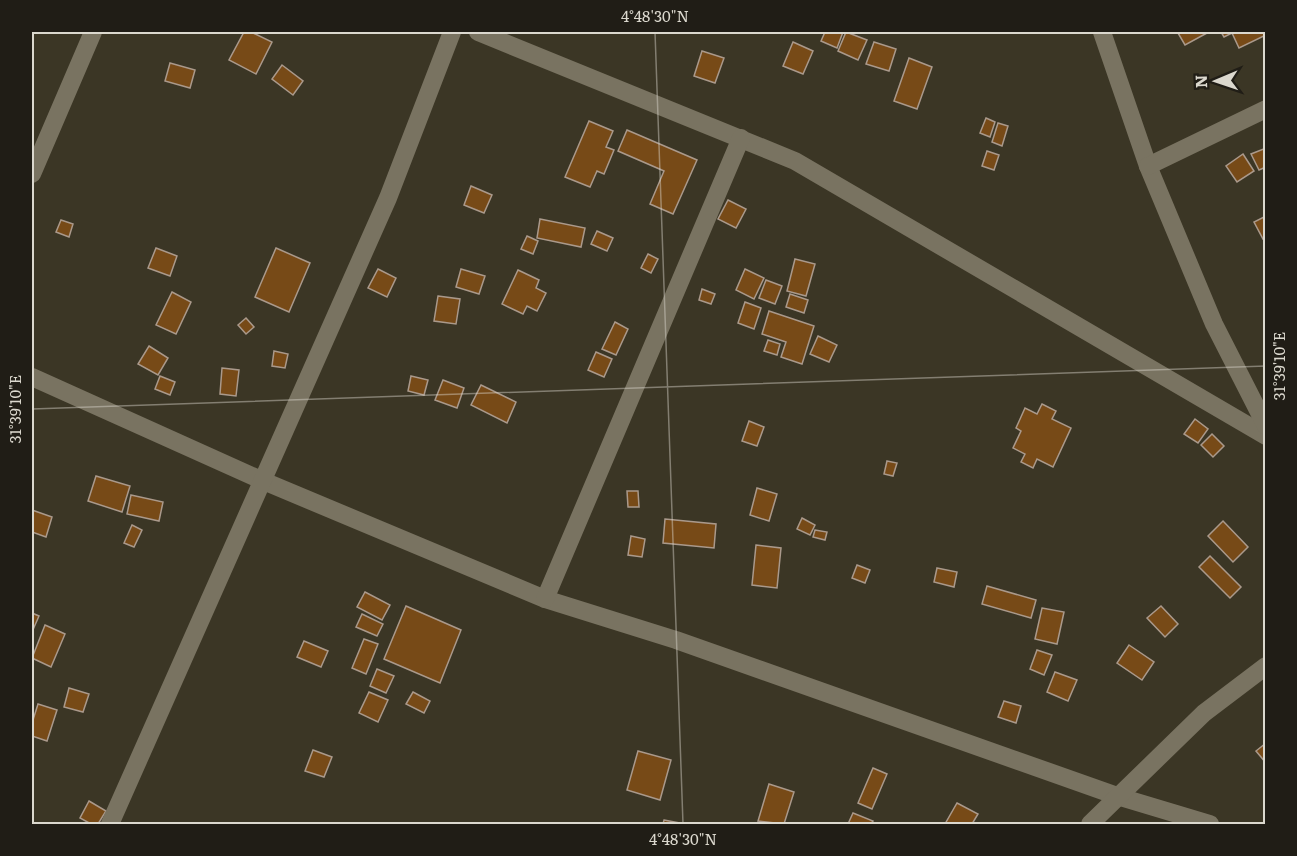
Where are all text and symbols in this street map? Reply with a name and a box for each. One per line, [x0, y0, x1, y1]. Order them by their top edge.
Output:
text: 4°48'30"N [621, 4, 689, 27]
north arrow [1186, 51, 1246, 111]
text: N [1188, 74, 1212, 89]
text: 31°39'10"E [1267, 332, 1290, 400]
text: 31°39'10"E [3, 375, 26, 443]
text: 4°48'30"N [649, 827, 717, 850]

